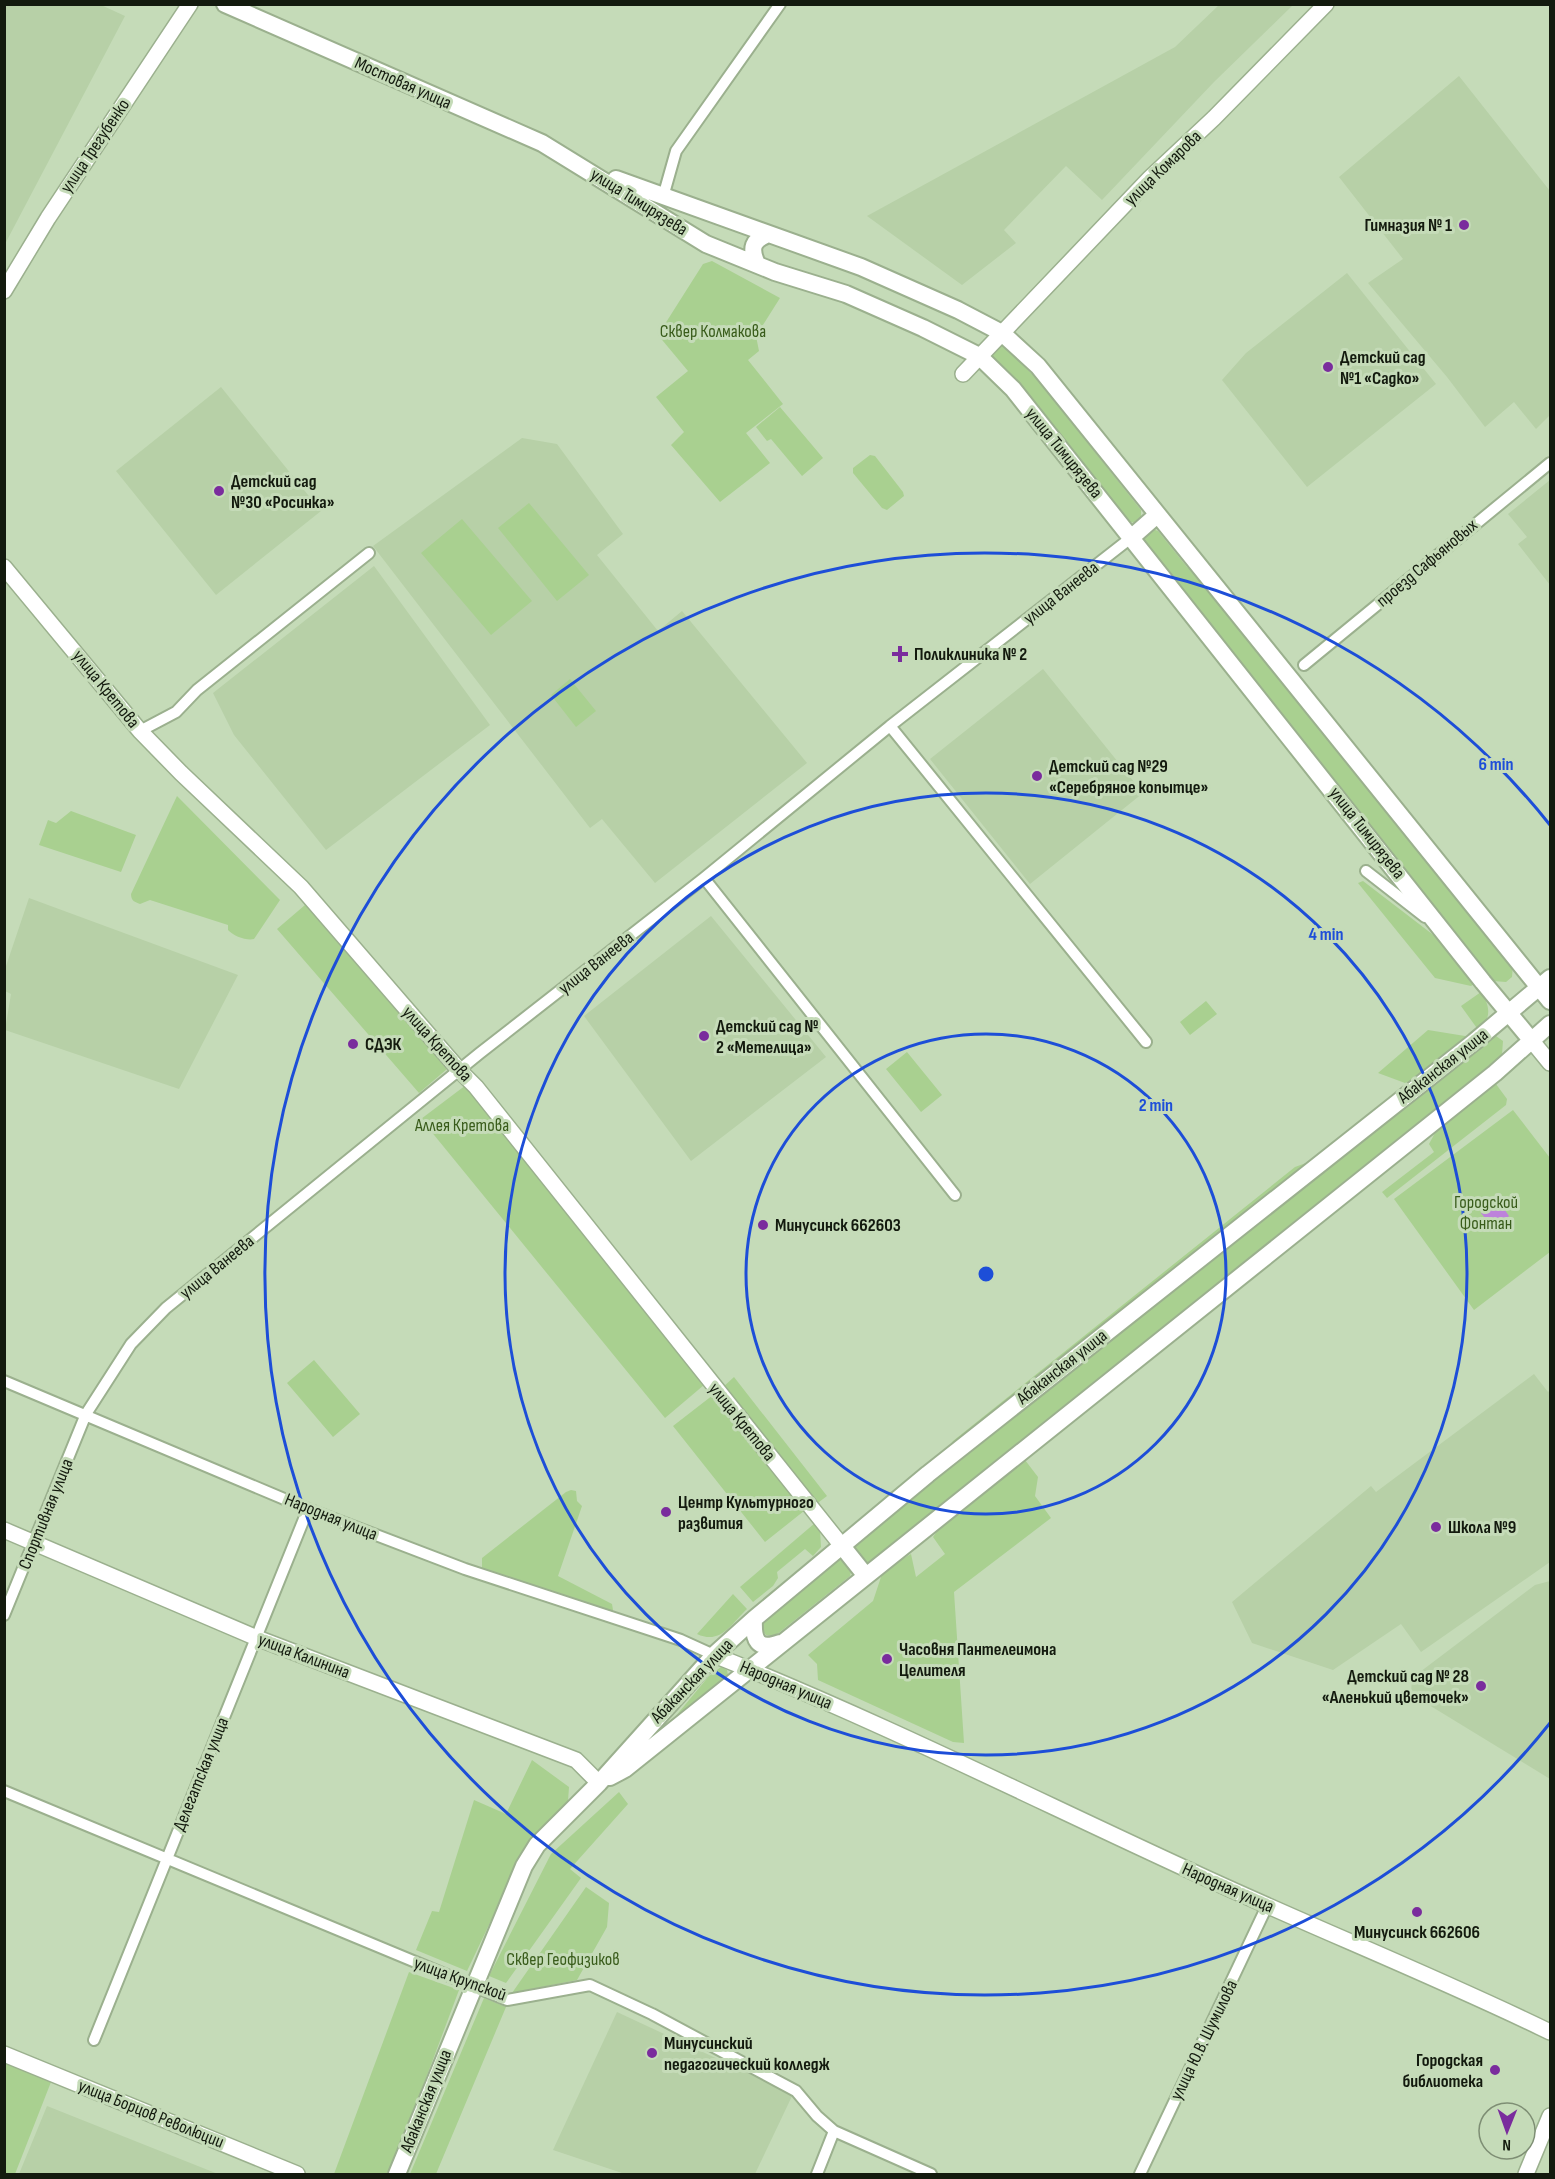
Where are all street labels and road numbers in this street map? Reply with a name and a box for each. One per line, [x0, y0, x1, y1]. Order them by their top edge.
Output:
street label: Мостовая улица [351, 52, 455, 114]
street label: улица Трегубенко [56, 95, 134, 197]
street label: улица Комарова [1120, 126, 1206, 210]
street label: улица Тимирязева [587, 164, 691, 240]
street label: улица Тимирязева [1021, 403, 1107, 503]
street label: проезд Сафьяновых [1372, 515, 1482, 611]
street label: улица Ванеева [1019, 557, 1103, 629]
street label: улица Кретова [68, 646, 144, 732]
street label: улица Тимирязева [1325, 783, 1409, 883]
street label: улица Ванеева [554, 927, 638, 999]
street label: улица Кретова [398, 1002, 476, 1086]
street label: Абаканская улица [1393, 1024, 1492, 1108]
street label: улица Ванеева [176, 1231, 258, 1303]
street label: Абаканская улица [1012, 1325, 1111, 1409]
street label: улица Кретова [704, 1379, 780, 1465]
street label: Спортивная улица [14, 1456, 78, 1572]
street label: Народная улица [282, 1489, 380, 1545]
street label: улица Калинина [255, 1629, 353, 1683]
street label: Абаканская улица [646, 1634, 737, 1728]
street label: Народная улица [737, 1656, 835, 1714]
street label: Делегатская улица [169, 1714, 233, 1834]
street label: Народная улица [1179, 1858, 1277, 1918]
street label: улица Крупской [411, 1953, 509, 2005]
street label: улица Ю.В. Шумилова [1166, 1977, 1242, 2103]
street label: Абаканская улица [395, 2046, 456, 2156]
street label: улица Борцов Революции [75, 2075, 227, 2153]

